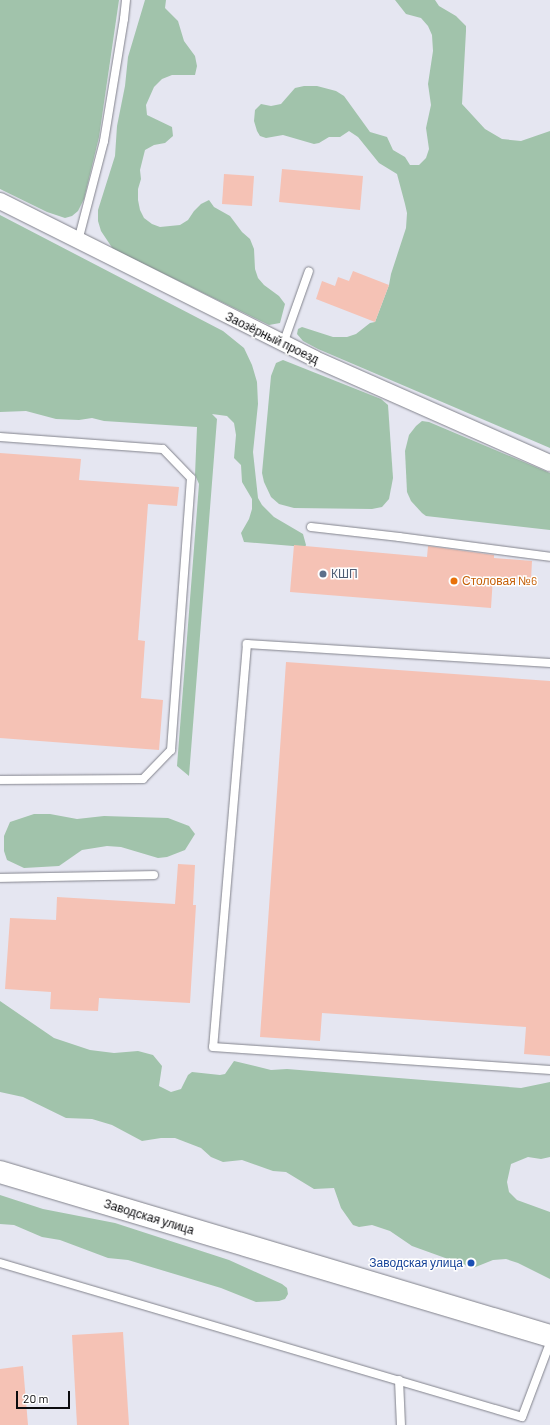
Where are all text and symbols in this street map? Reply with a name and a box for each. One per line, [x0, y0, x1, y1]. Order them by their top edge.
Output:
street label: Заозёрный проезд [223, 309, 321, 367]
place label: КШП [331, 567, 358, 581]
marker: КШП [318, 569, 328, 579]
place label: Столовая №6 [462, 574, 537, 588]
marker: Столовая №6 [449, 576, 459, 586]
street label: Заводская улица [102, 1196, 196, 1238]
place label: Заводская улица [369, 1256, 463, 1270]
marker: Заводская улица [466, 1258, 476, 1268]
scale bar [18, 1383, 72, 1409]
text: 20 m [23, 1391, 49, 1405]

